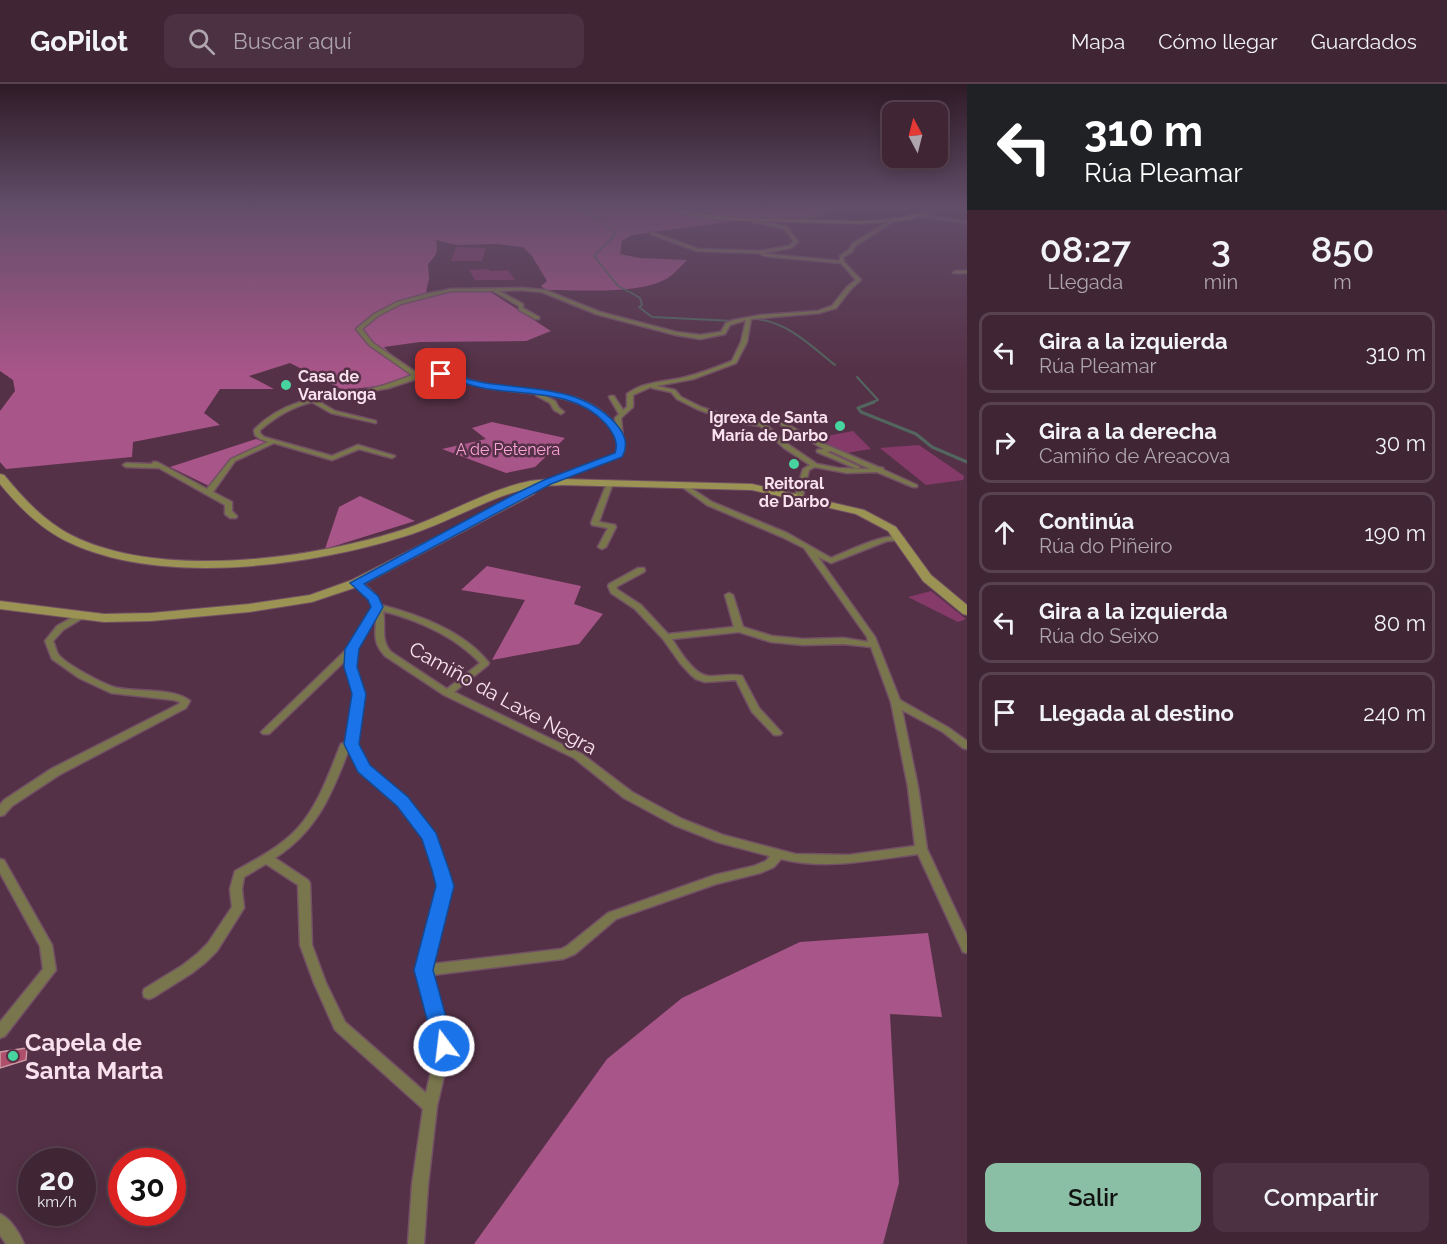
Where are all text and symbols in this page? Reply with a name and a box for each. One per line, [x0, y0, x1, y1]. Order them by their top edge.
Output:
search box [164, 14, 584, 68]
text: GoPilot [30, 25, 128, 58]
icon: search [185, 25, 218, 58]
text: Buscar aquí [233, 28, 352, 54]
text: Mapa [1071, 29, 1125, 54]
text: Cómo llegar [1158, 29, 1278, 54]
text: Guardados [1311, 29, 1417, 54]
north arrow [882, 102, 948, 168]
map controls [882, 102, 948, 168]
text: 310 m [1084, 107, 1203, 156]
icon: left [985, 108, 1063, 186]
text: Rúa Pleamar [1084, 157, 1243, 188]
text: 08:27 [1040, 228, 1131, 270]
text: 3 [1211, 228, 1231, 270]
text: 850 [1311, 228, 1374, 270]
text: Llegada [1048, 270, 1123, 294]
text: min [1204, 270, 1238, 294]
text: m [1333, 270, 1352, 294]
text: Gira a la izquierda [1039, 328, 1228, 354]
icon: left [988, 336, 1021, 369]
text: 310 m [1366, 340, 1426, 366]
pin [415, 348, 466, 399]
text: Rúa Pleamar [1039, 354, 1157, 378]
icon: arrive [424, 357, 457, 390]
place label: Casa de Varalonga [298, 367, 376, 404]
marker: Casa de Varalonga [279, 378, 293, 392]
place label: Igrexa de Santa María de Darbo [709, 408, 828, 445]
text: Gira a la derecha [1039, 418, 1217, 444]
marker: Igrexa de Santa María de Darbo [833, 419, 847, 433]
icon: right [988, 426, 1021, 459]
text: 30 m [1375, 430, 1426, 456]
park label: A de Petenera [456, 440, 560, 459]
text: Camiño de Areacova [1039, 444, 1230, 468]
marker: Reitoral de Darbo [787, 457, 801, 471]
place label: Reitoral de Darbo [759, 474, 829, 511]
text: Continúa [1039, 508, 1134, 534]
icon: ahead [988, 516, 1021, 549]
text: 190 m [1364, 520, 1426, 546]
text: Rúa do Piñeiro [1039, 534, 1172, 558]
text: Gira a la izquierda [1039, 598, 1228, 624]
icon: left [988, 606, 1021, 639]
text: 80 m [1374, 610, 1426, 636]
text: Rúa do Seixo [1039, 624, 1159, 648]
street label: Camiño da Laxe Negra [405, 636, 601, 760]
icon: arrive [988, 696, 1021, 729]
text: Llegada al destino [1039, 700, 1234, 726]
text: 240 m [1363, 700, 1426, 726]
position arrow [412, 1014, 476, 1078]
place label: Capela de Santa Marta [25, 1028, 164, 1085]
marker: Capela de Santa Marta [6, 1049, 20, 1063]
speed limit sign: 30 [108, 1148, 186, 1226]
text: 20 [39, 1162, 75, 1197]
button: Salir [985, 1163, 1201, 1232]
button: Compartir [1213, 1163, 1429, 1232]
text: km/h [37, 1193, 77, 1211]

